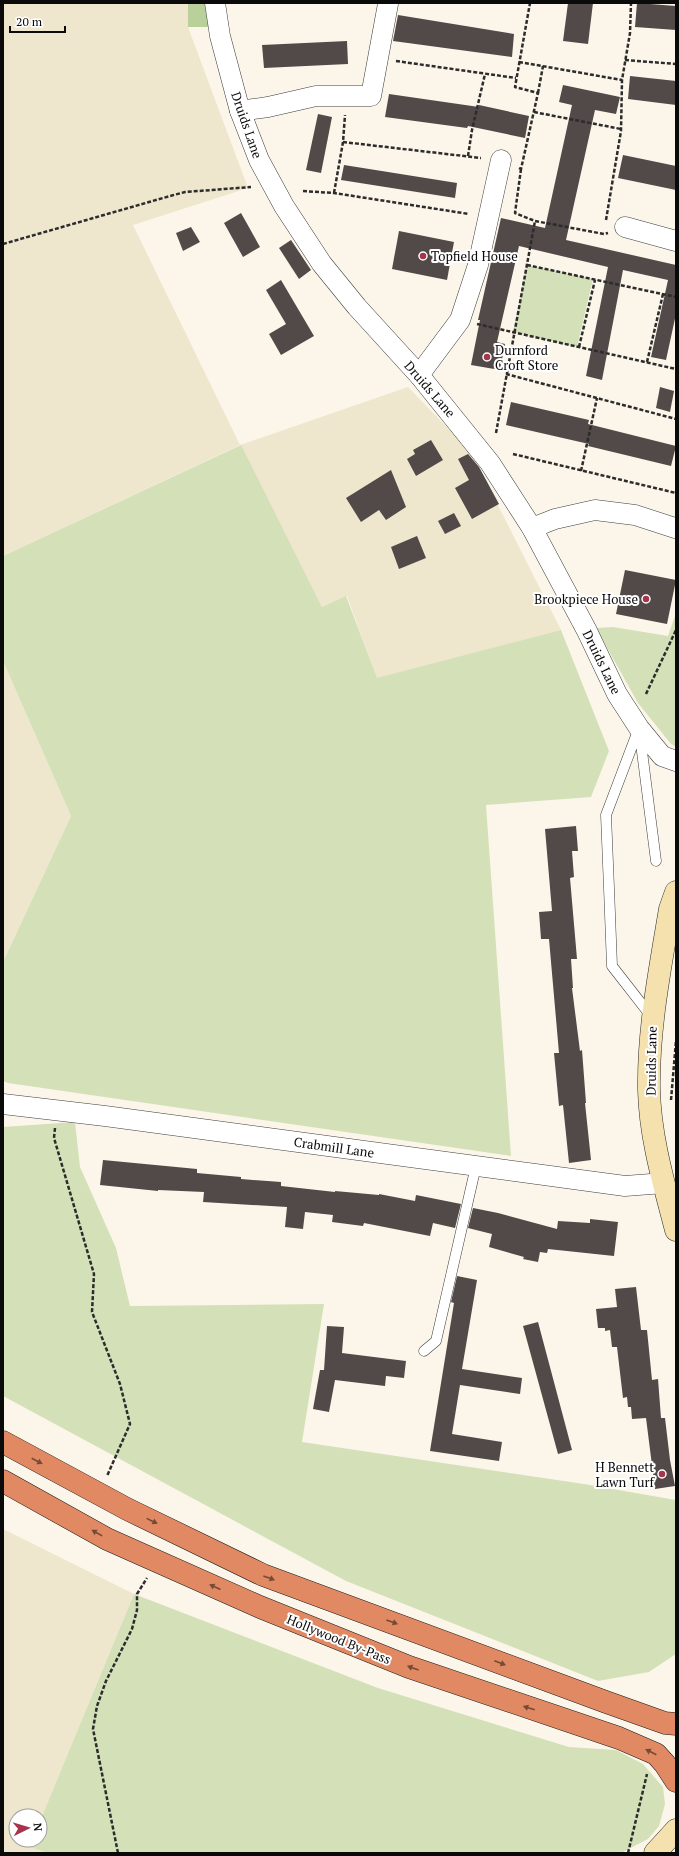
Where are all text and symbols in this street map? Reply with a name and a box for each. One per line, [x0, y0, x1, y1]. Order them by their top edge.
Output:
scale bar [10, 8, 65, 34]
text: 20 m [16, 14, 43, 29]
street label: Druids Lane [227, 89, 267, 161]
place label: Topfield House [431, 247, 518, 265]
marker: Topfield House [418, 251, 428, 261]
place label: Durnford Croft Store [495, 341, 558, 374]
marker: Durnford Croft Store [482, 352, 492, 362]
street label: Druids Lane [400, 357, 460, 421]
place label: Brookpiece House [534, 590, 638, 608]
marker: Brookpiece House [641, 594, 651, 604]
street label: Druids Lane [579, 627, 625, 697]
street label: Druids Lane [641, 1026, 661, 1096]
street label: Crabmill Lane [293, 1132, 375, 1162]
one-way arrow [31, 1457, 43, 1464]
place label: H Bennett Lawn Turf [595, 1458, 656, 1491]
marker: H Bennett Lawn Turf [657, 1469, 667, 1479]
one-way arrow [147, 1518, 158, 1524]
one-way arrow [91, 1530, 103, 1537]
one-way arrow [264, 1575, 276, 1581]
one-way arrow [210, 1584, 221, 1590]
street label: Hollywood By-Pass [284, 1610, 394, 1668]
one-way arrow [386, 1620, 398, 1626]
one-way arrow [495, 1660, 507, 1666]
one-way arrow [407, 1665, 419, 1671]
one-way arrow [523, 1705, 535, 1711]
one-way arrow [645, 1749, 657, 1755]
north arrow [8, 1808, 48, 1848]
text: N [31, 1822, 45, 1833]

